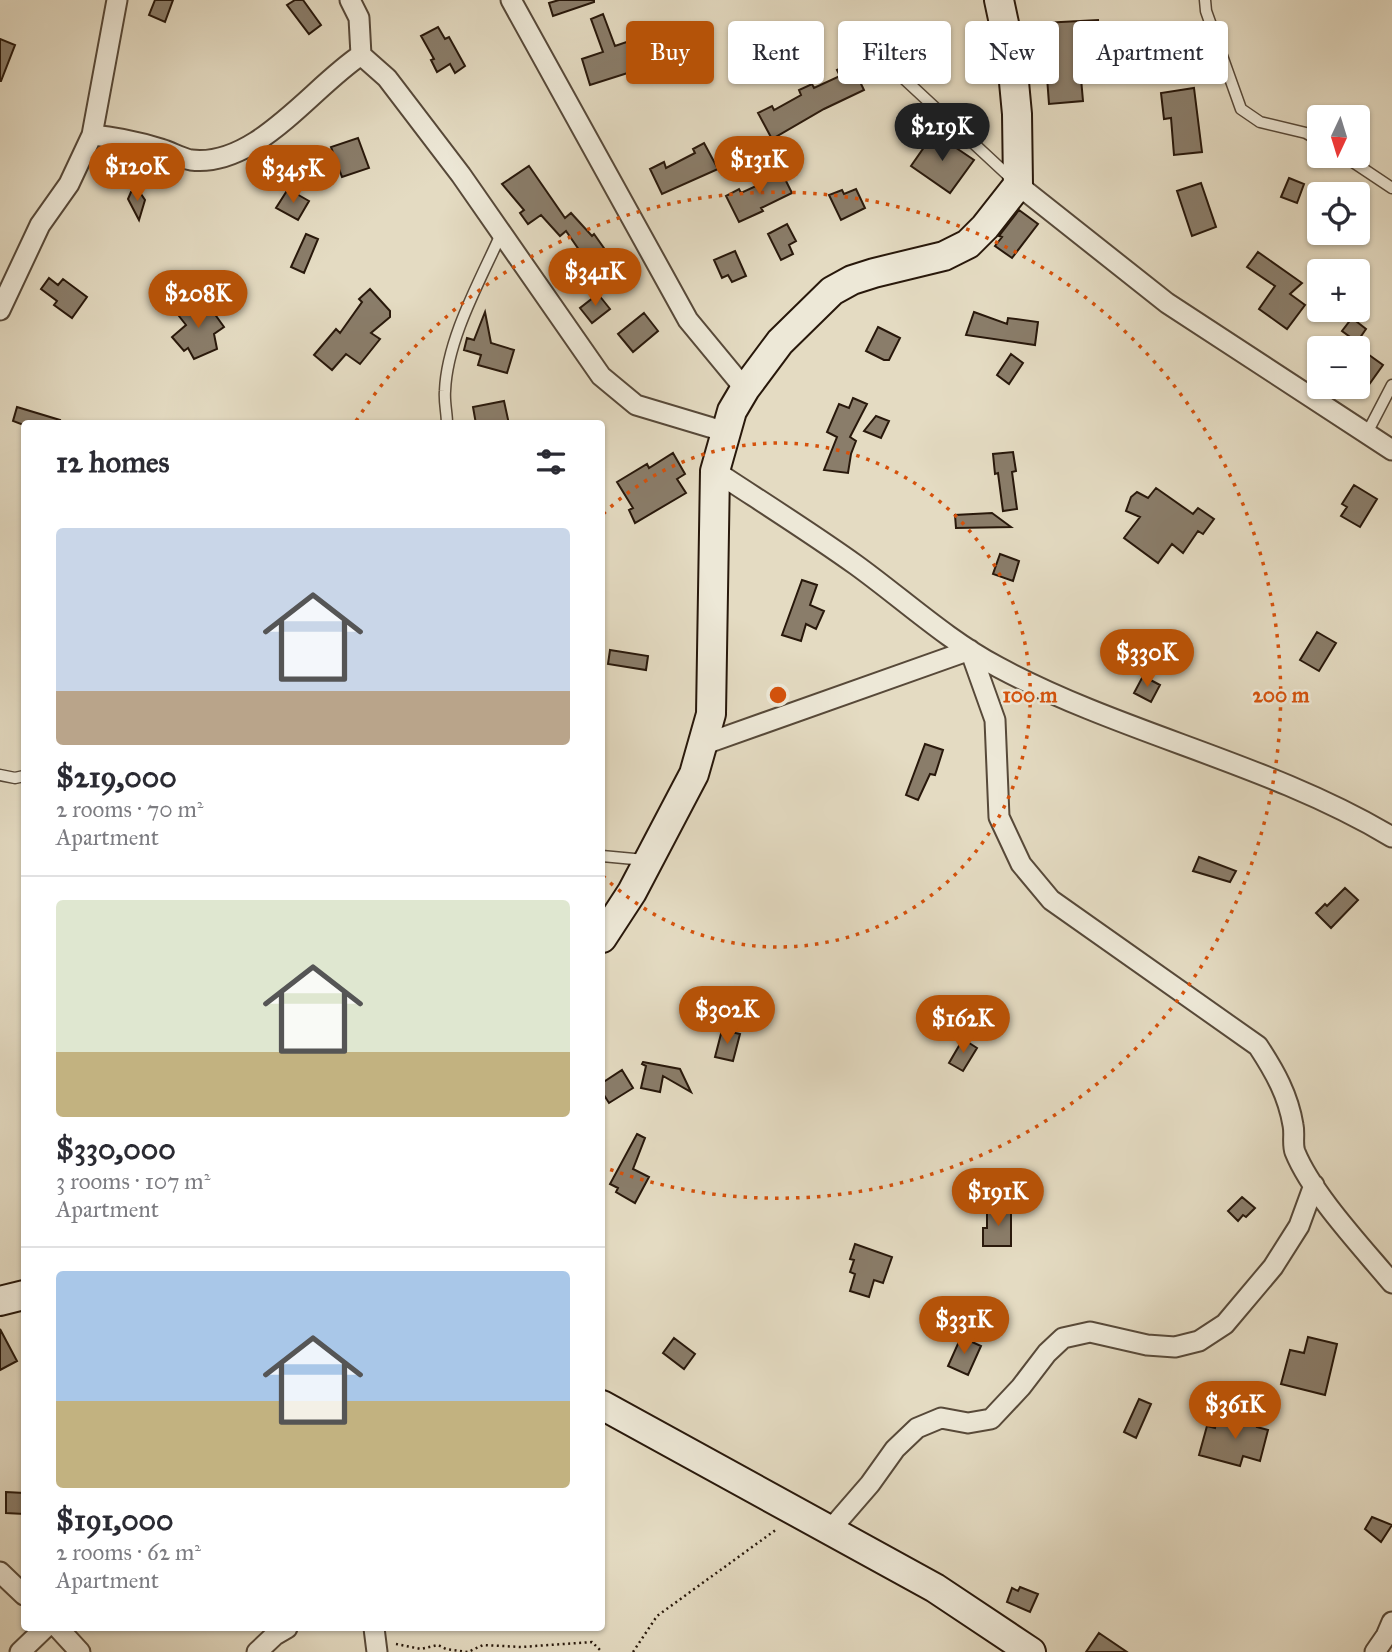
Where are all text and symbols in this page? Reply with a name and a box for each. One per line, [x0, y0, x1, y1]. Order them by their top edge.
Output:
chip: Buy [626, 21, 714, 84]
chip: Rent [728, 21, 824, 84]
chip: Filters [838, 21, 951, 84]
chip: New [965, 21, 1059, 84]
chip: Apartment [1073, 21, 1228, 84]
pin: $219K [893, 104, 991, 163]
north arrow [1307, 105, 1370, 168]
map controls [1307, 105, 1370, 399]
text: $219K [911, 112, 973, 140]
pin: $131K [710, 136, 808, 196]
pin: $120K [88, 144, 186, 203]
text: $131K [730, 145, 788, 173]
pin: $345K [244, 146, 342, 205]
text: $120K [105, 152, 169, 180]
text: $345K [262, 154, 324, 182]
button: locate [1307, 182, 1370, 245]
pin: $341K [546, 248, 644, 308]
text: $341K [564, 257, 626, 285]
button: + [1307, 259, 1370, 322]
pin: $208K [149, 270, 247, 330]
text: $208K [164, 279, 232, 307]
button: − [1307, 336, 1370, 399]
icon: filters [532, 443, 570, 481]
text: 12 homes [56, 444, 169, 480]
icon: home [250, 574, 376, 700]
pin: $330K [1098, 630, 1196, 689]
text: $330K [1116, 638, 1178, 666]
text: 100 m [1003, 682, 1058, 708]
text: 200 m [1253, 682, 1310, 708]
centre of rings [766, 683, 790, 707]
text: $219,000 [56, 759, 177, 795]
text: 2 rooms · 70 m² [56, 795, 204, 823]
text: Apartment [56, 823, 159, 851]
icon: home [250, 946, 376, 1072]
pin: $302K [678, 986, 776, 1046]
text: $302K [695, 995, 759, 1023]
pin: $162K [914, 996, 1012, 1055]
text: $162K [932, 1004, 994, 1032]
text: $330,000 [56, 1131, 176, 1167]
text: 3 rooms · 107 m² [56, 1167, 210, 1195]
pin: $191K [949, 1168, 1047, 1228]
text: $191K [968, 1177, 1028, 1205]
text: Apartment [56, 1195, 159, 1223]
pin: $331K [915, 1296, 1013, 1356]
text: $331K [935, 1305, 993, 1333]
icon: home [250, 1317, 376, 1443]
pin: $361K [1186, 1382, 1284, 1441]
text: $361K [1205, 1390, 1265, 1418]
text: $191,000 [56, 1502, 174, 1538]
text: 2 rooms · 62 m² [56, 1538, 201, 1566]
text: Apartment [56, 1566, 159, 1594]

